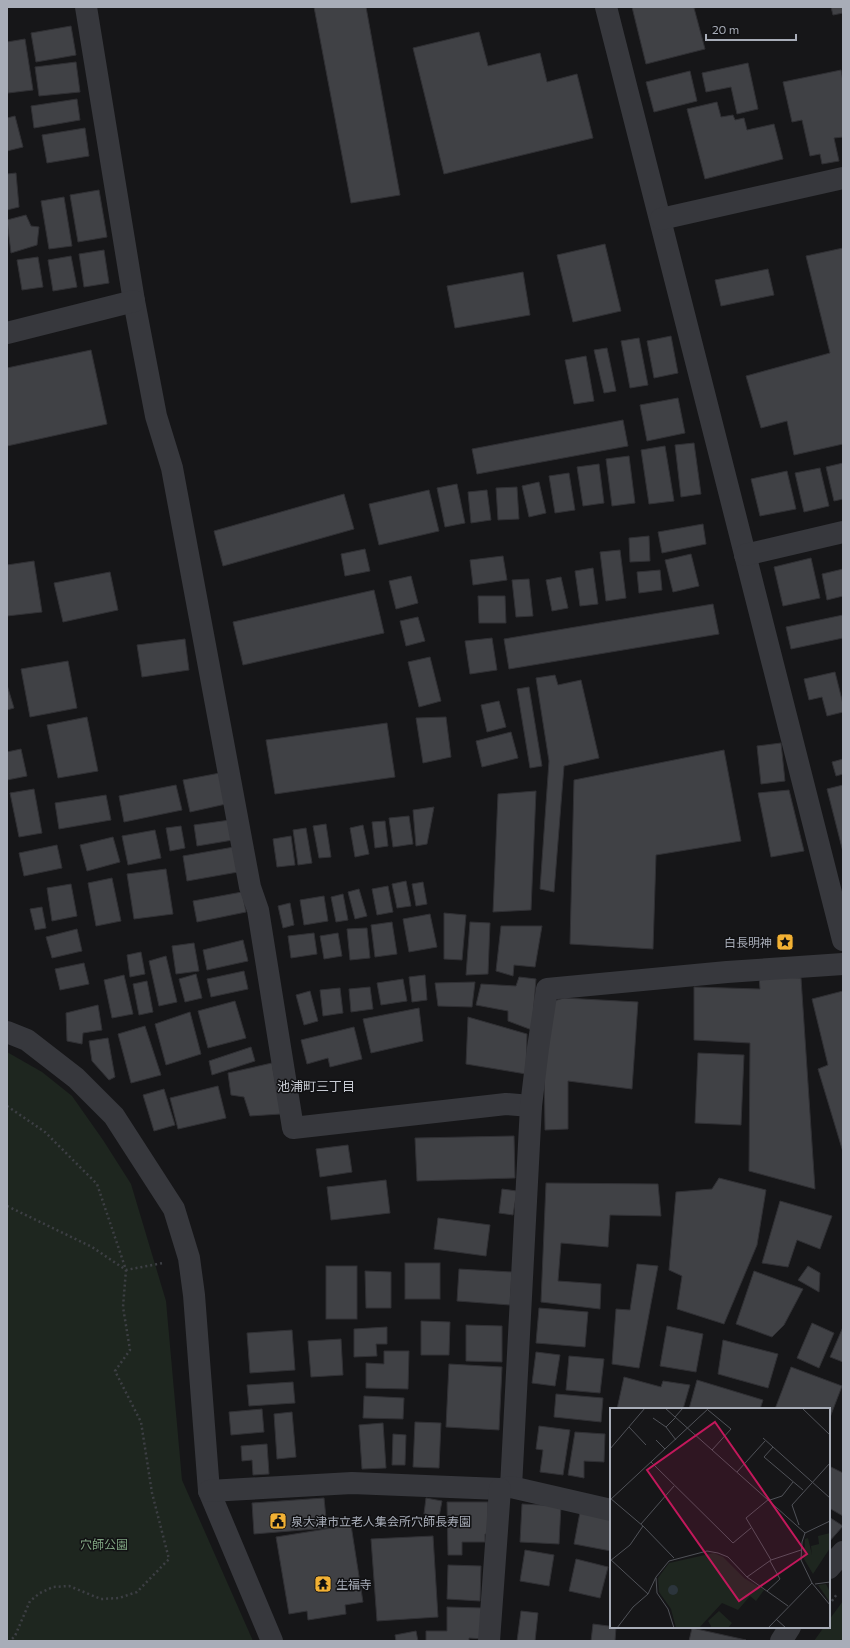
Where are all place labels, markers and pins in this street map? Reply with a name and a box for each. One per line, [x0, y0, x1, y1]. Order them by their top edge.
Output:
place icon: 白長明神 [775, 932, 795, 952]
place label: 白長明神 [724, 935, 772, 949]
public building icon: 泉大津市立老人集会所穴師長寿園 [268, 1511, 288, 1531]
place label: 泉大津市立老人集会所穴師長寿園 [291, 1514, 471, 1528]
temple icon: 生福寺 [313, 1574, 333, 1594]
place label: 生福寺 [336, 1577, 372, 1591]

